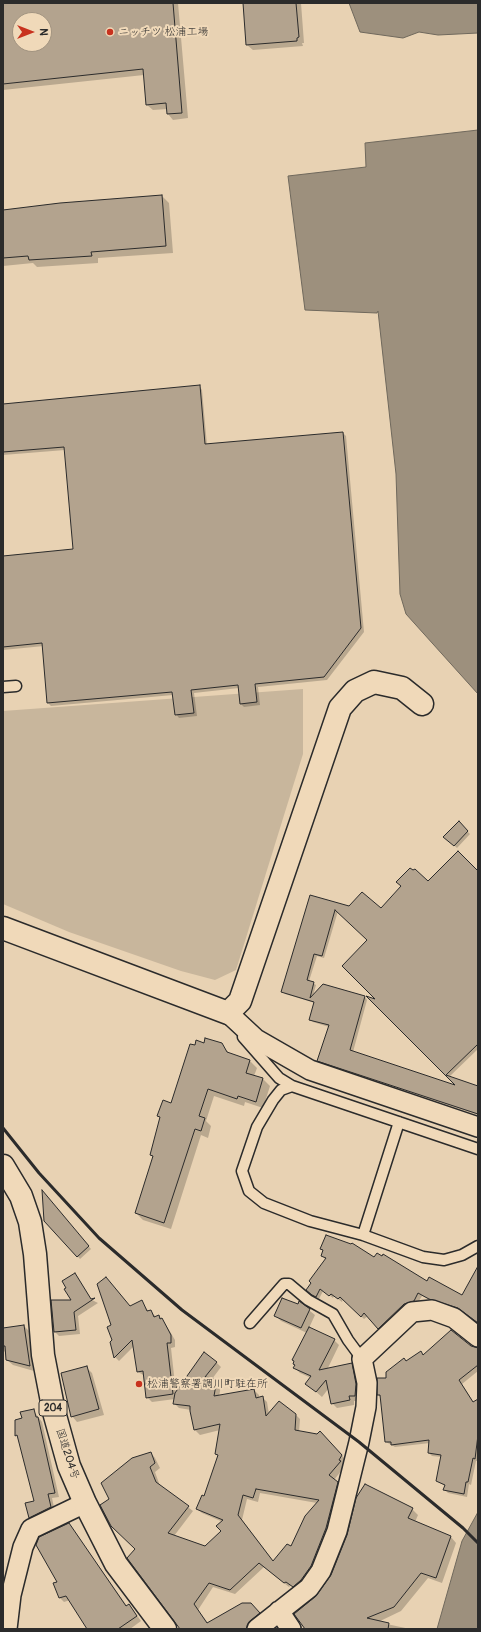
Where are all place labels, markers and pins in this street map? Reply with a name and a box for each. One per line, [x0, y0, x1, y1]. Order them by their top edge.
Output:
place label: ニッチツ 松浦工場 [118, 25, 208, 39]
marker: ニッチツ 松浦工場 [105, 27, 115, 37]
place label: 松浦警察署調川町駐在所 [147, 1377, 268, 1391]
marker: 松浦警察署調川町駐在所 [134, 1379, 144, 1389]

